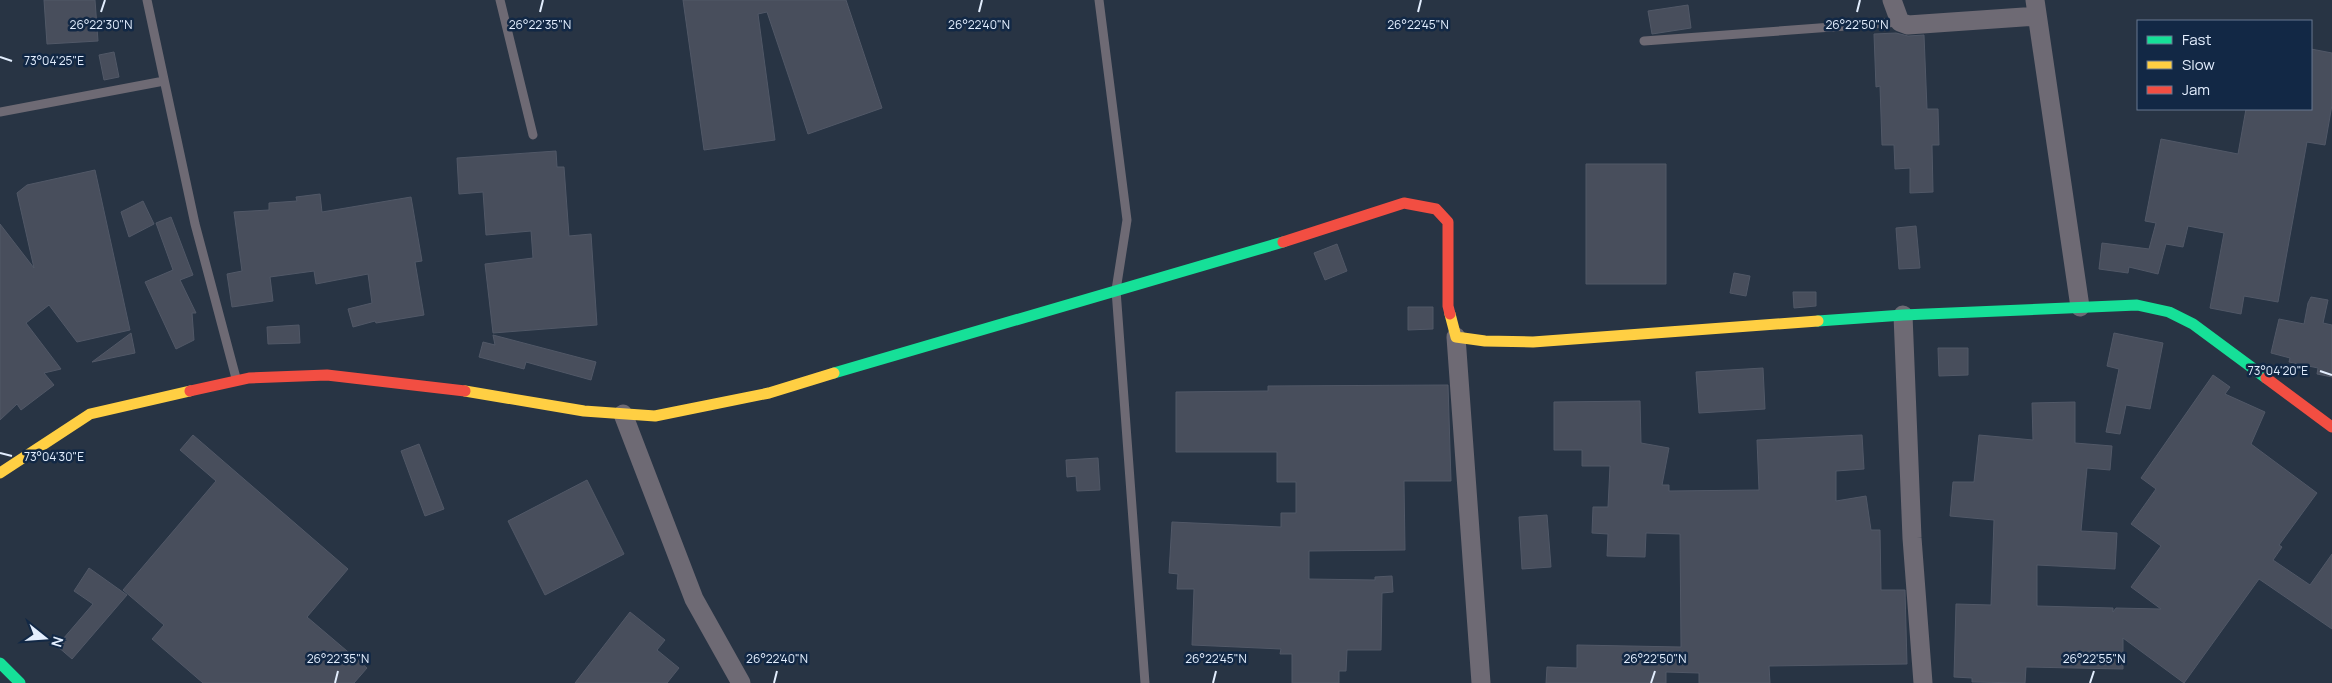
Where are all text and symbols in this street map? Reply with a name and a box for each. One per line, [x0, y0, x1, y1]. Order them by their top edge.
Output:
text: 26°22'30"N [70, 16, 132, 33]
text: 26°22'35"N [509, 16, 571, 33]
text: 26°22'40"N [948, 16, 1010, 33]
text: 26°22'45"N [1387, 16, 1449, 33]
text: 26°22'50"N [1825, 16, 1889, 33]
legend [2137, 20, 2312, 110]
text: Fast [2182, 29, 2211, 50]
text: 73°04'25"E [24, 52, 84, 69]
text: Slow [2182, 54, 2215, 75]
text: Jam [2182, 79, 2210, 100]
text: 73°04'20"E [2248, 362, 2308, 379]
text: 73°04'30"E [24, 448, 84, 465]
north arrow [20, 613, 70, 663]
text: N [47, 634, 68, 650]
text: 26°22'35"N [307, 650, 369, 667]
text: 26°22'40"N [746, 650, 808, 667]
text: 26°22'45"N [1185, 650, 1247, 667]
text: 26°22'50"N [1623, 650, 1687, 667]
text: 26°22'55"N [2063, 650, 2125, 667]

